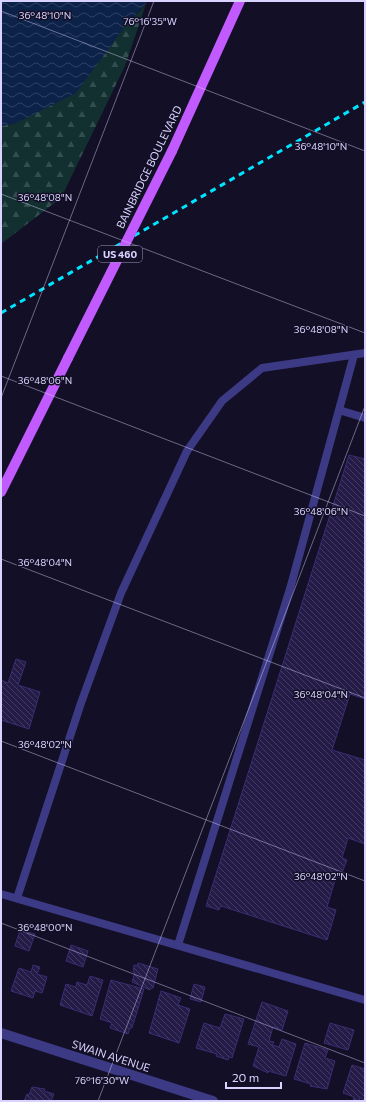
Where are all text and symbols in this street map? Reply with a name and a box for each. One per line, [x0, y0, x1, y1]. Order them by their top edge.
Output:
text: 36°48'10"N [19, 9, 71, 21]
text: 76°16'35"W [123, 15, 177, 27]
street label: BAINBRIDGE BOULEVARD [113, 103, 184, 230]
text: 36°48'10"N [295, 140, 347, 152]
text: 36°48'08"N [18, 191, 72, 203]
road number: US 460 [98, 246, 142, 262]
text: 36°48'08"N [294, 323, 348, 335]
text: 36°48'06"N [18, 374, 72, 386]
text: 36°48'06"N [294, 505, 348, 517]
text: 36°48'04"N [18, 556, 72, 568]
text: 36°48'04"N [294, 688, 348, 700]
text: 36°48'02"N [18, 738, 72, 750]
text: 36°48'02"N [294, 870, 348, 882]
text: 36°48'00"N [18, 921, 72, 933]
street label: SWAIN AVENUE [70, 1037, 152, 1074]
scale bar [226, 1064, 281, 1090]
text: 20 m [232, 1070, 259, 1084]
text: 76°16'30"W [75, 1074, 129, 1086]

